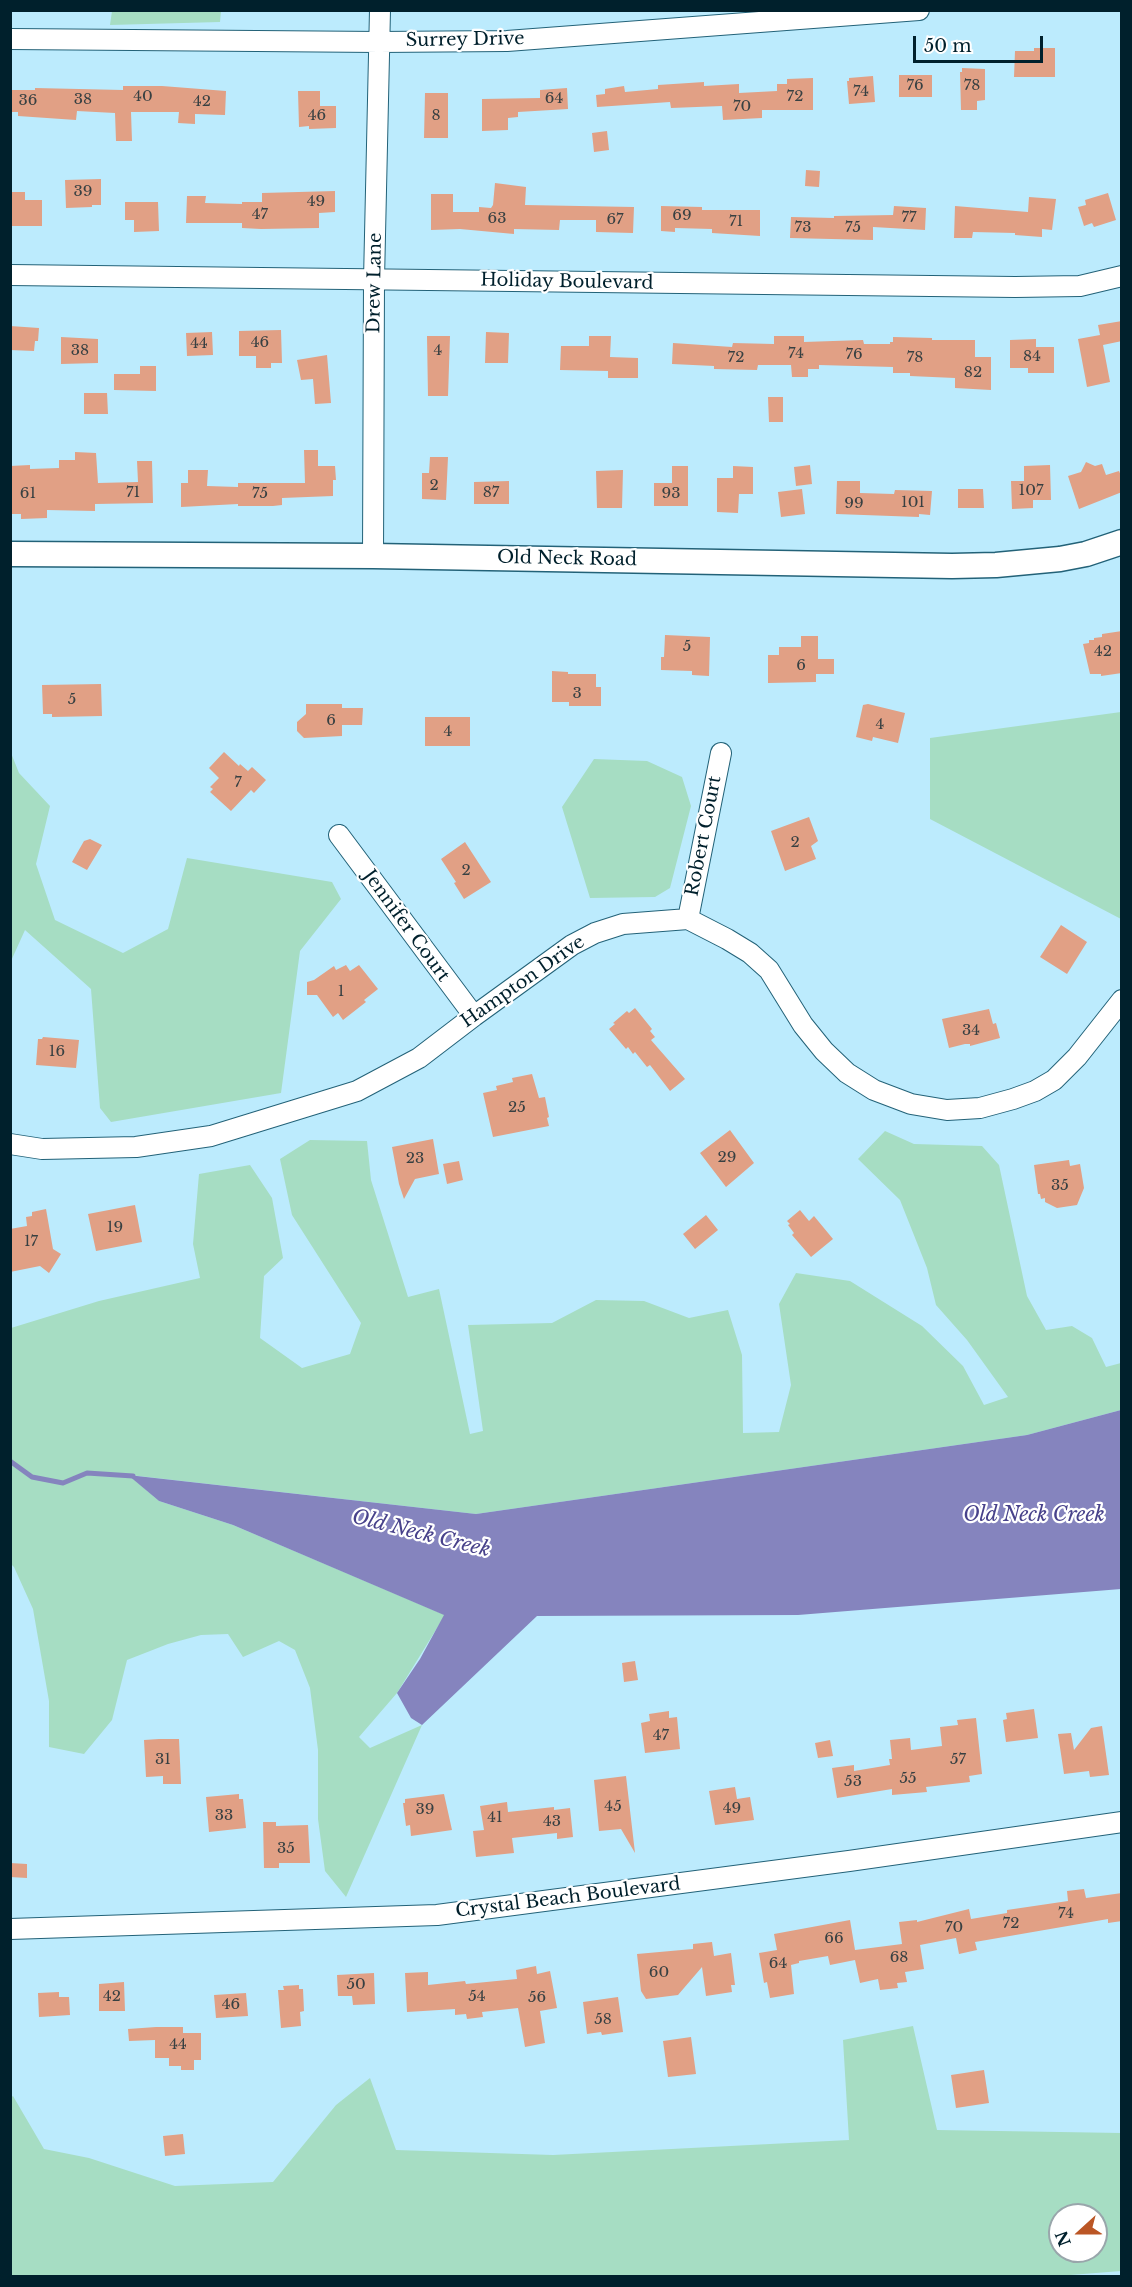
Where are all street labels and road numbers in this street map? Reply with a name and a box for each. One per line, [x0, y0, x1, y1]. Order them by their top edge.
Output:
street label: Surrey Drive [405, 28, 525, 52]
street label: Drew Lane [363, 232, 387, 334]
street label: Holiday Boulevard [480, 270, 654, 294]
street label: Old Neck Road [497, 547, 637, 571]
street label: Robert Court [682, 774, 726, 898]
street label: Jennifer Court [358, 866, 454, 986]
street label: Hampton Drive [457, 931, 589, 1033]
street label: Crystal Beach Boulevard [454, 1873, 682, 1923]

